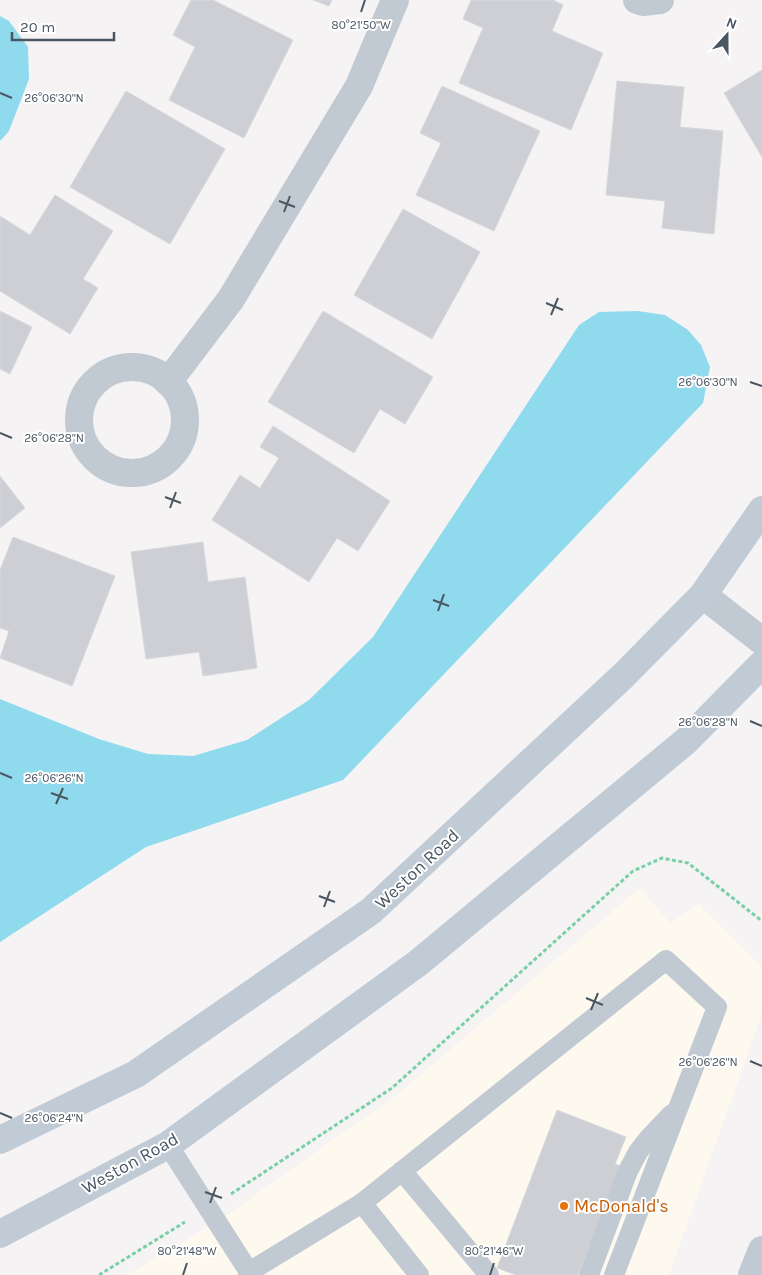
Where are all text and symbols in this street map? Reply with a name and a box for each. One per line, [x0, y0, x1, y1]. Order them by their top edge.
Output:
scale bar [12, 10, 115, 42]
north arrow [702, 10, 752, 60]
text: N [724, 14, 739, 33]
text: 20 m [20, 18, 55, 36]
text: 80°21'50"W [331, 18, 391, 32]
text: 26°06'30"N [24, 91, 84, 105]
text: 26°06'30"N [678, 375, 738, 389]
text: 26°06'28"N [24, 431, 84, 445]
text: 26°06'28"N [678, 715, 738, 729]
text: 26°06'26"N [24, 771, 84, 785]
street label: Weston Road [370, 824, 464, 914]
text: 26°06'26"N [678, 1055, 738, 1069]
text: 26°06'24"N [24, 1111, 84, 1125]
street label: Weston Road [78, 1127, 182, 1199]
place label: McDonald's [574, 1195, 669, 1217]
marker: McDonald's [558, 1200, 570, 1212]
text: 80°21'48"W [157, 1244, 217, 1258]
text: 80°21'46"W [464, 1244, 524, 1258]

